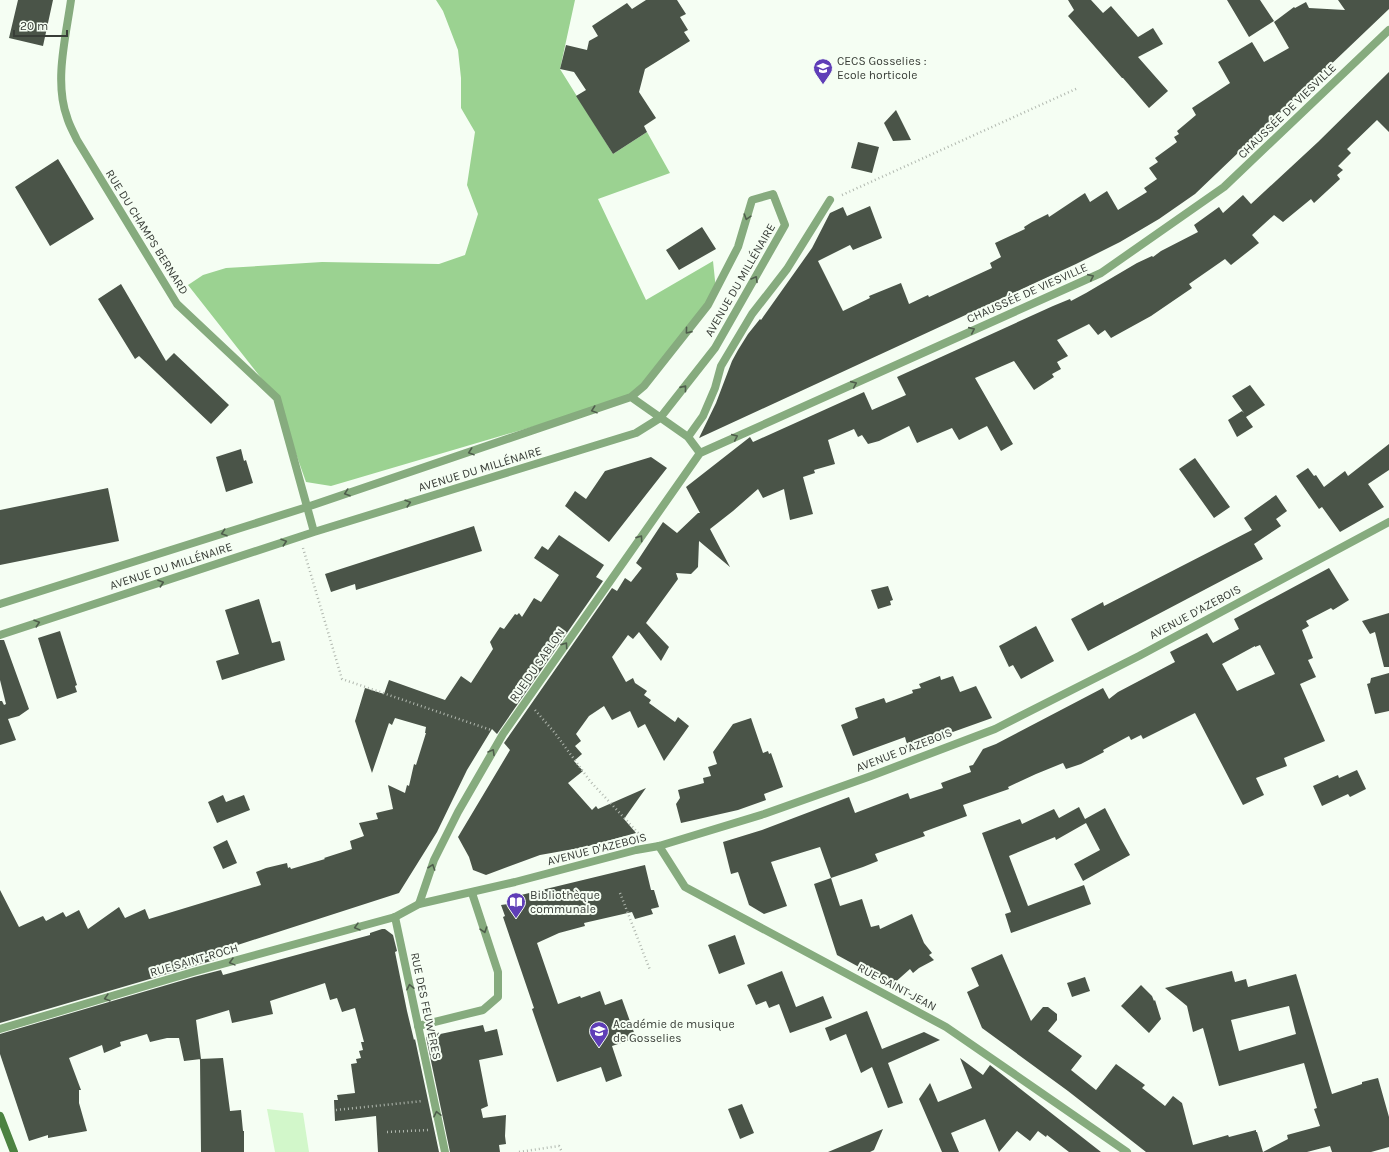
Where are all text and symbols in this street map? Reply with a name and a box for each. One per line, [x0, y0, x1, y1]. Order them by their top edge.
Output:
scale bar [14, 12, 67, 38]
text: 20 m [20, 19, 48, 33]
place label: CECS Gosselies : Ecole horticole [837, 54, 927, 82]
school or university icon: CECS Gosselies : Ecole horticole [812, 57, 834, 85]
street label: CHAUSSÉE DE VIESVILLE [1234, 60, 1339, 161]
street label: RUE DU CHAMPS BERNARD [103, 167, 191, 297]
one-way arrow [743, 213, 752, 220]
street label: AVENUE DU MILLÉNAIRE [701, 220, 778, 339]
street label: CHAUSSÉE DE VIESVILLE [964, 259, 1090, 326]
one-way arrow [1086, 274, 1094, 282]
one-way arrow [750, 276, 757, 283]
one-way arrow [685, 326, 692, 333]
one-way arrow [968, 327, 976, 335]
one-way arrow [850, 380, 857, 388]
one-way arrow [680, 385, 687, 392]
one-way arrow [590, 405, 597, 414]
one-way arrow [731, 434, 739, 442]
street label: AVENUE DU MILLÉNAIRE [416, 443, 543, 494]
one-way arrow [467, 447, 474, 455]
one-way arrow [344, 489, 351, 497]
one-way arrow [405, 499, 412, 508]
one-way arrow [220, 528, 227, 537]
one-way arrow [635, 536, 642, 543]
one-way arrow [281, 538, 288, 547]
street label: AVENUE DU MILLÉNAIRE [107, 539, 234, 592]
one-way arrow [157, 579, 164, 587]
street label: AVENUE D'AZEBOIS [1147, 582, 1243, 642]
one-way arrow [33, 619, 40, 628]
street label: RUE DU SABLON [506, 626, 568, 704]
one-way arrow [560, 642, 568, 649]
street label: AVENUE D'AZEBOIS [854, 725, 954, 775]
one-way arrow [488, 749, 495, 756]
street label: AVENUE D'AZEBOIS [546, 830, 648, 868]
one-way arrow [427, 864, 436, 871]
place label: Bibliothèque communale [530, 888, 600, 916]
library icon: Bibliothèque communale [505, 891, 527, 919]
one-way arrow [354, 923, 361, 931]
one-way arrow [480, 926, 488, 933]
street label: RUE SAINT-ROCH [148, 941, 240, 979]
street label: RUE DES FEUWÈRES [408, 951, 445, 1061]
one-way arrow [229, 957, 236, 966]
street label: RUE SAINT-JEAN [855, 960, 939, 1014]
one-way arrow [406, 983, 414, 990]
one-way arrow [104, 993, 111, 1002]
place label: Académie de musique de Gosselies [613, 1017, 735, 1045]
school or university icon: Académie de musique de Gosselies [588, 1020, 610, 1048]
one-way arrow [433, 1111, 441, 1117]

